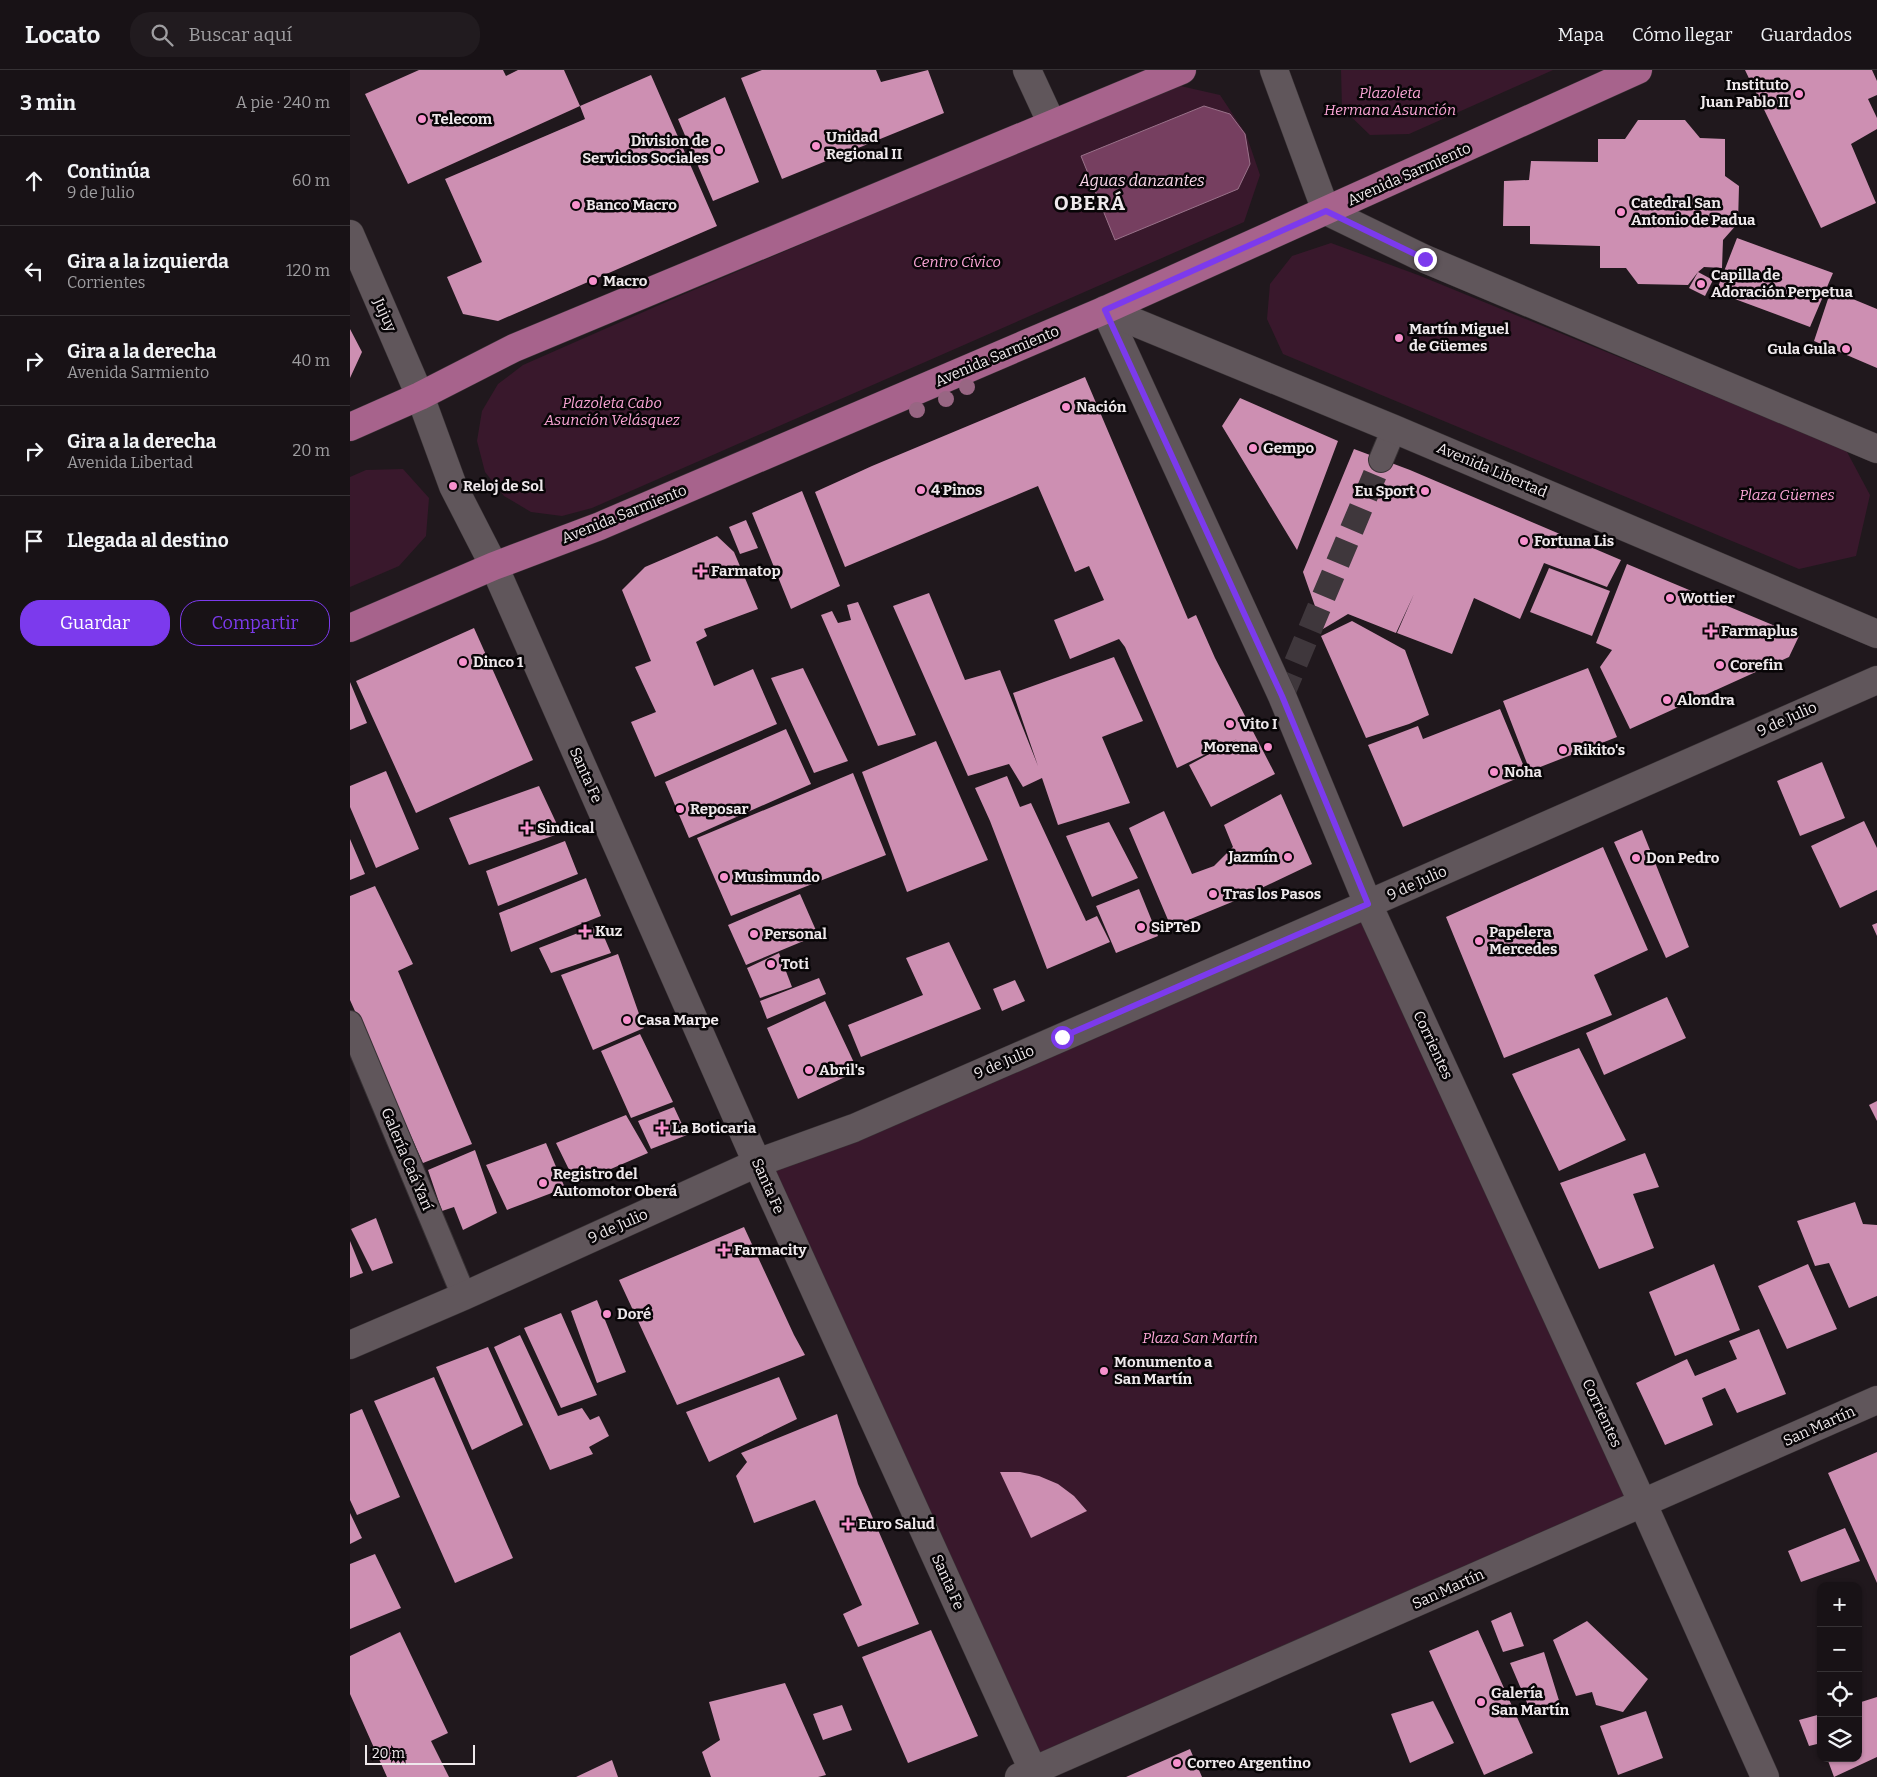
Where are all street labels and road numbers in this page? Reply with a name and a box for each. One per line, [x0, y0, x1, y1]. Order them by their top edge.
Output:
street label: Avenida Sarmiento [1344, 139, 1474, 209]
street label: Jujuy [369, 294, 400, 335]
street label: Avenida Sarmiento [932, 322, 1062, 390]
street label: Avenida Libertad [1434, 439, 1550, 501]
street label: Avenida Sarmiento [559, 481, 689, 547]
street label: 9 de Julio [1754, 698, 1820, 740]
street label: Santa Fe [566, 744, 606, 806]
street label: 9 de Julio [1384, 862, 1450, 904]
street label: Corrientes [1409, 1008, 1457, 1082]
street label: 9 de Julio [971, 1041, 1037, 1083]
street label: Galería Caá Yarí [377, 1105, 437, 1213]
street label: Santa Fe [748, 1155, 788, 1217]
street label: 9 de Julio [585, 1205, 651, 1247]
street label: Corrientes [1578, 1376, 1626, 1450]
street label: San Martín [1780, 1402, 1858, 1450]
street label: Santa Fe [928, 1551, 968, 1613]
street label: San Martín [1409, 1565, 1487, 1613]

